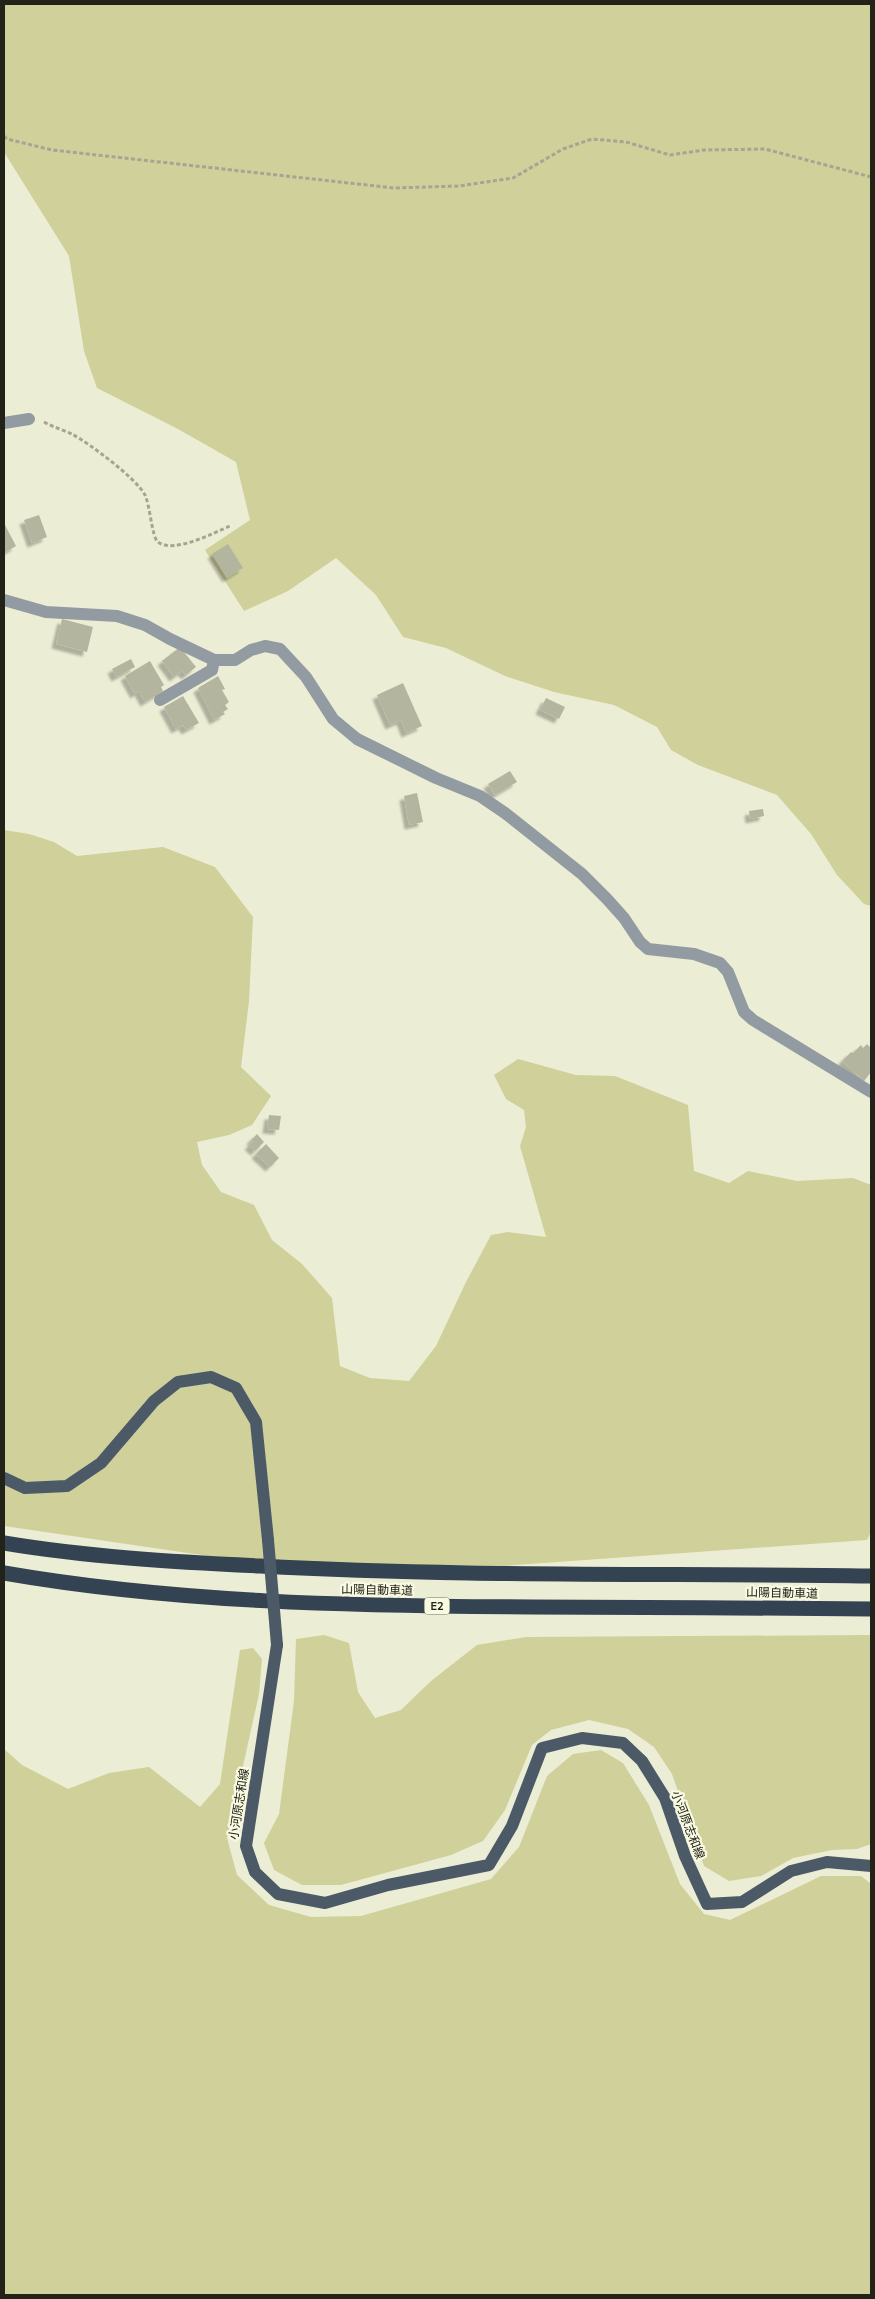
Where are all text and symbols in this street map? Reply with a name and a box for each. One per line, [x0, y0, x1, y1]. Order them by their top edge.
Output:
street label: 山陽自動車道 [341, 1581, 413, 1599]
street label: 山陽自動車道 [746, 1584, 818, 1602]
road number: E2 [424, 1598, 450, 1614]
street label: 小河原志和線 [225, 1767, 253, 1841]
street label: 小河原志和線 [668, 1789, 708, 1861]

